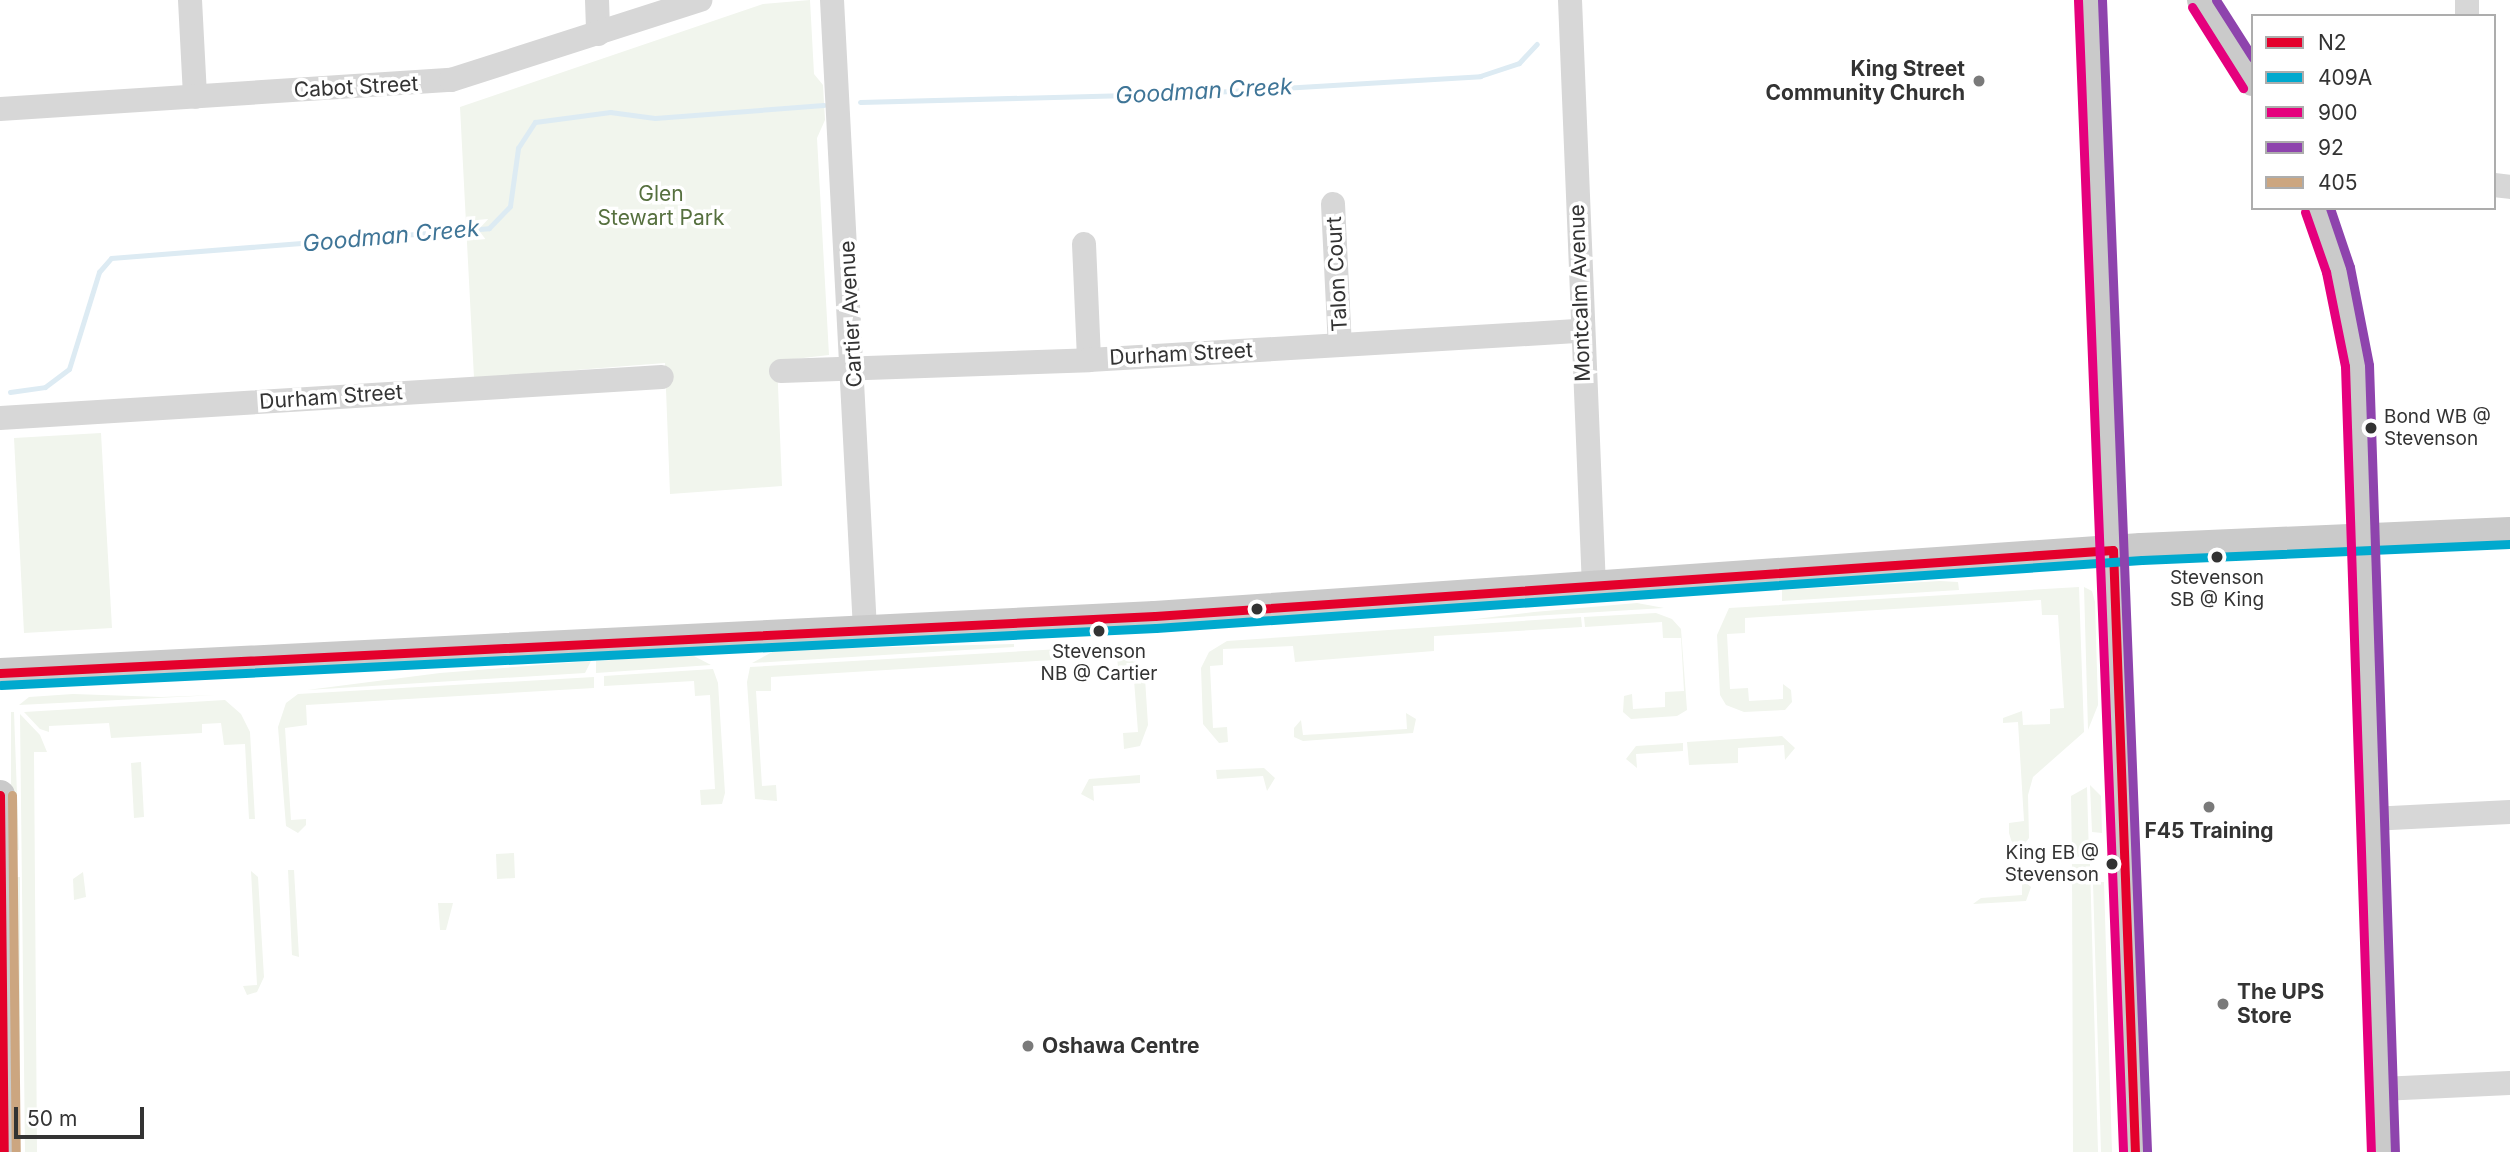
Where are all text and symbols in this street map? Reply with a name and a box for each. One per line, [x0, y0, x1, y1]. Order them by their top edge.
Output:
legend [2251, 14, 2496, 210]
text: N2 [2318, 30, 2347, 55]
place label: King Street Community Church [1766, 56, 1965, 106]
text: 409A [2318, 65, 2372, 90]
street label: Cabot Street [293, 71, 419, 103]
water label: Goodman Creek [1115, 73, 1293, 109]
marker: King Street Community Church [1971, 73, 1987, 89]
text: 900 [2318, 100, 2358, 125]
text: 92 [2318, 135, 2344, 160]
text: 405 [2318, 170, 2358, 195]
park label: Glen Stewart Park [598, 181, 724, 231]
street label: Montcalm Avenue [1564, 204, 1596, 382]
water label: Goodman Creek [301, 215, 481, 257]
street label: Talon Court [1321, 216, 1353, 332]
street label: Cartier Avenue [835, 240, 867, 388]
street label: Durham Street [1109, 338, 1253, 370]
street label: Durham Street [259, 379, 403, 415]
place label: Bond WB @ Stevenson [2384, 406, 2491, 450]
marker: Bond WB @ Stevenson [2364, 421, 2378, 435]
marker: Stevenson SB @ King [2210, 550, 2224, 564]
place label: Stevenson SB @ King [2170, 567, 2264, 611]
unlabelled marker [1250, 602, 1264, 616]
marker: Stevenson NB @ Cartier [1092, 624, 1106, 638]
place label: Stevenson NB @ Cartier [1041, 641, 1157, 685]
marker: F45 Training [2201, 799, 2217, 815]
place label: F45 Training [2144, 818, 2274, 844]
place label: King EB @ Stevenson [2005, 842, 2099, 886]
marker: King EB @ Stevenson [2105, 857, 2119, 871]
place label: The UPS Store [2237, 979, 2324, 1029]
marker: The UPS Store [2215, 996, 2231, 1012]
place label: Oshawa Centre [1042, 1033, 1200, 1059]
marker: Oshawa Centre [1020, 1038, 1036, 1054]
scale bar [18, 1092, 147, 1136]
text: 50 m [27, 1106, 77, 1131]

